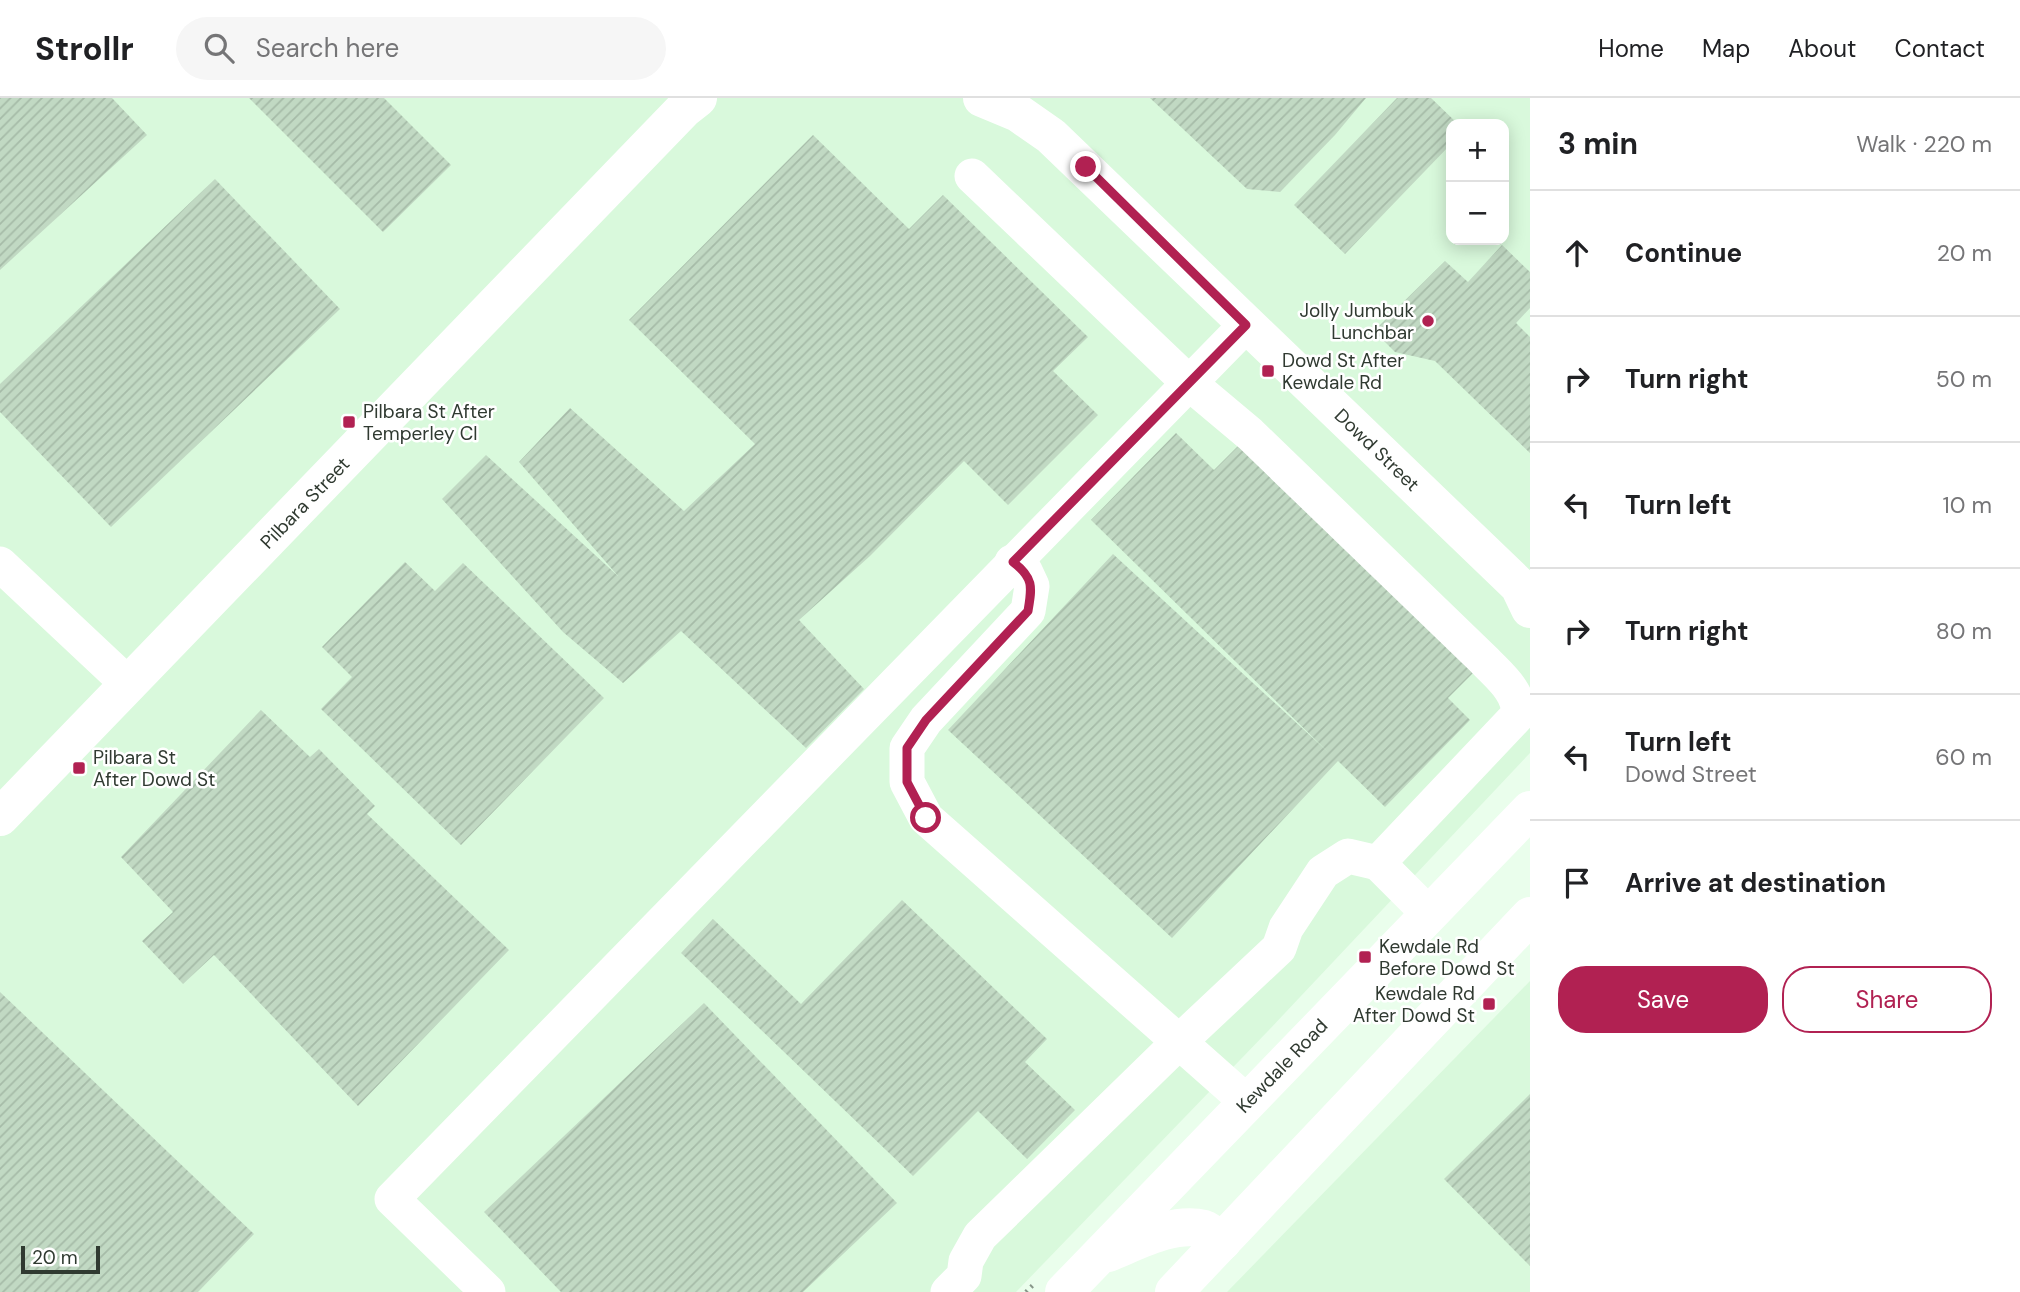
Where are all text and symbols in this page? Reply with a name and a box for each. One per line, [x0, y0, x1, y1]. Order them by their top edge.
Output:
search box [176, 17, 666, 80]
text: Strollr [35, 27, 134, 70]
icon: search [200, 29, 238, 67]
text: Search here [256, 31, 399, 65]
text: Home [1598, 33, 1664, 64]
text: Map [1702, 33, 1750, 64]
text: About [1788, 33, 1857, 64]
text: Contact [1895, 33, 1985, 64]
map controls [1446, 119, 1509, 245]
button: + [1446, 119, 1509, 182]
text: 3 min [1558, 124, 1638, 163]
text: Walk · 220 m [1856, 129, 1992, 159]
route end [1070, 151, 1101, 182]
button: − [1446, 182, 1509, 245]
icon: ahead [1558, 234, 1596, 272]
text: Continue [1625, 236, 1742, 270]
text: 20 m [1937, 238, 1992, 268]
place label: Jolly Jumbuk Lunchbar [1299, 298, 1414, 345]
marker: Jolly Jumbuk Lunchbar [1420, 313, 1436, 329]
place label: Dowd St After Kewdale Rd [1282, 348, 1404, 395]
icon: right [1558, 360, 1596, 398]
text: Turn right [1625, 362, 1749, 396]
marker: Dowd St After Kewdale Rd [1260, 363, 1276, 379]
text: 50 m [1936, 364, 1992, 394]
place label: Pilbara St After Temperley Cl [363, 399, 495, 446]
street label: Dowd Street [1329, 403, 1425, 497]
marker: Pilbara St After Temperley Cl [341, 414, 357, 430]
street label: Pilbara Street [255, 452, 355, 554]
icon: left [1558, 486, 1596, 524]
text: Turn left [1625, 488, 1732, 522]
text: 10 m [1942, 490, 1992, 520]
icon: right [1558, 612, 1596, 650]
text: Turn right [1625, 614, 1749, 648]
text: 80 m [1936, 616, 1992, 646]
text: Turn left [1625, 725, 1732, 759]
icon: left [1558, 738, 1596, 776]
text: 60 m [1935, 742, 1992, 772]
place label: Pilbara St After Dowd St [93, 745, 215, 792]
text: Dowd Street [1625, 759, 1757, 789]
marker: Pilbara St After Dowd St [71, 760, 87, 776]
route start [910, 802, 941, 833]
icon: arrive [1558, 864, 1596, 902]
text: Arrive at destination [1625, 866, 1886, 900]
place label: Kewdale Rd Before Dowd St [1379, 934, 1515, 981]
marker: Kewdale Rd Before Dowd St [1357, 949, 1373, 965]
button: Save [1558, 966, 1768, 1033]
button: Share [1782, 966, 1992, 1033]
place label: Kewdale Rd After Dowd St [1353, 981, 1475, 1028]
marker: Kewdale Rd After Dowd St [1481, 996, 1497, 1012]
street label: Kewdale Road [1231, 1014, 1333, 1118]
scale bar [21, 1243, 100, 1275]
text: 20 m [32, 1245, 78, 1270]

